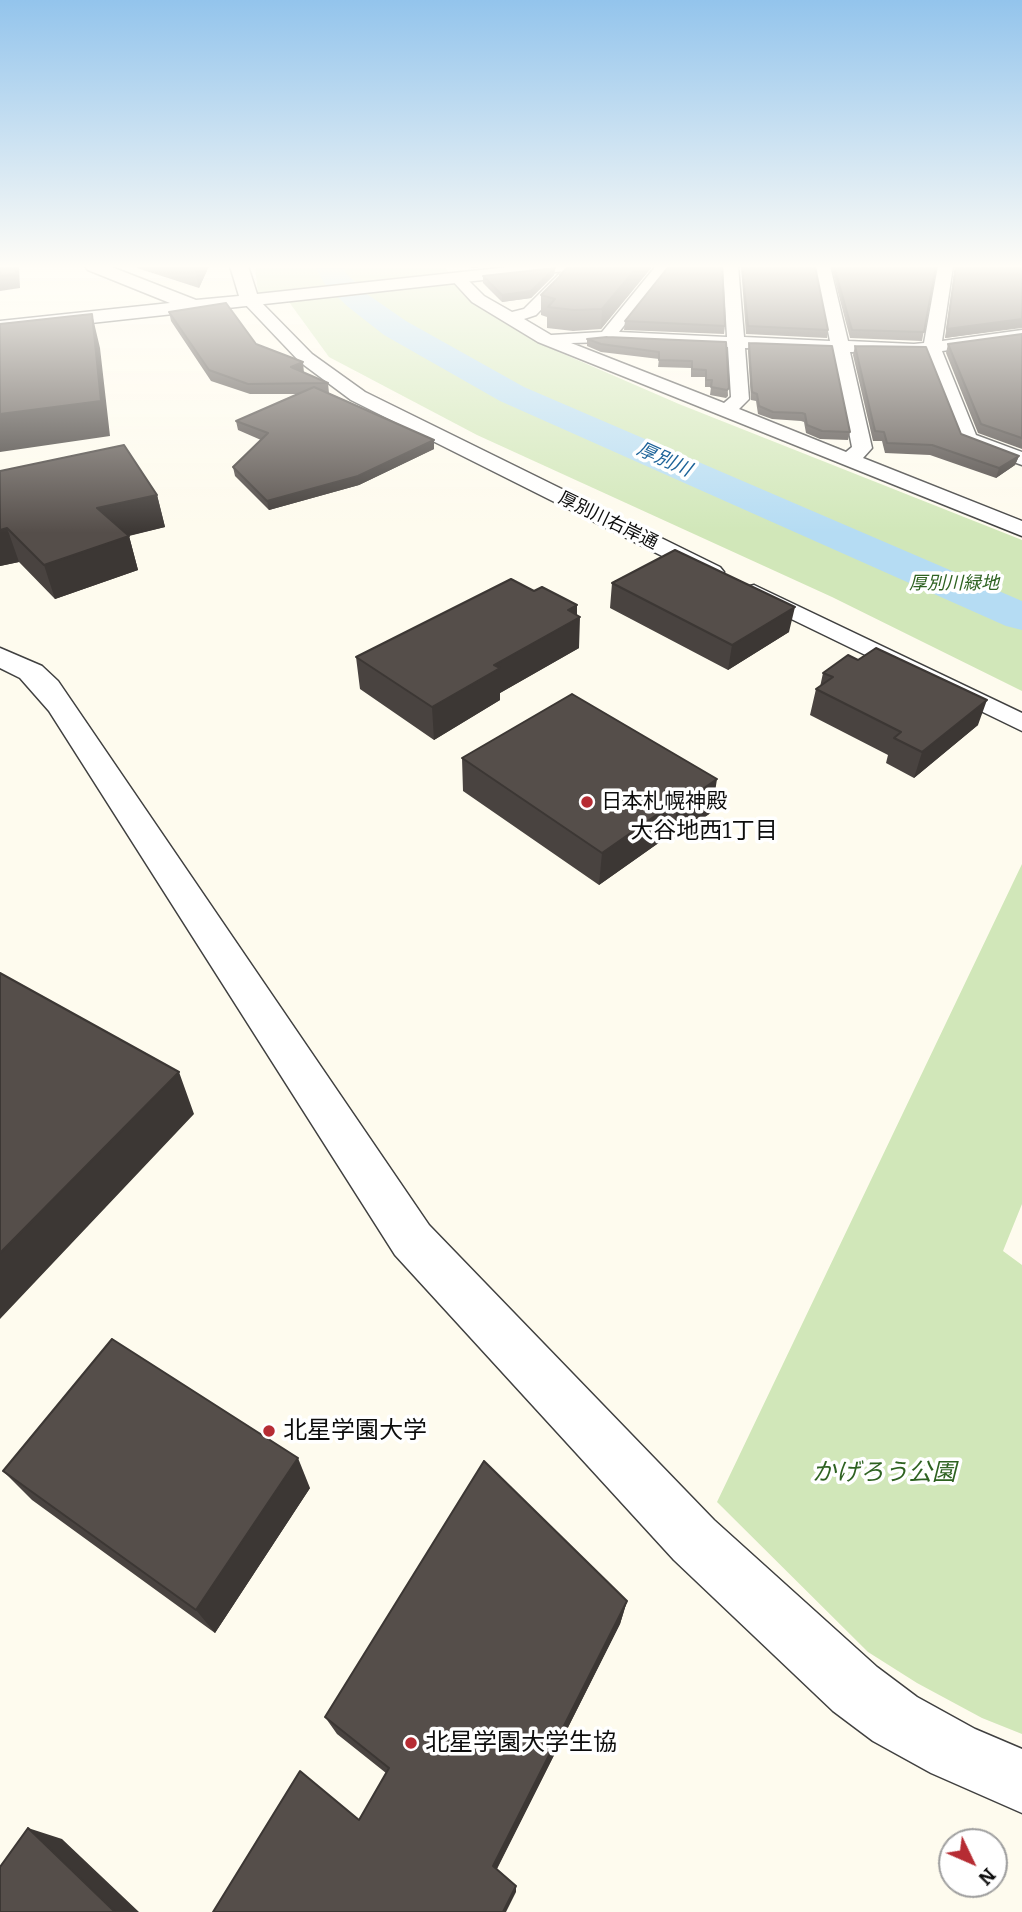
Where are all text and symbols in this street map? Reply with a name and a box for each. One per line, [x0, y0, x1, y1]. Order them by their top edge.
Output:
water label: 厚別川 [633, 438, 695, 482]
street label: 厚別川右岸通 [555, 488, 661, 554]
park label: 厚別川緑地 [909, 573, 999, 595]
place label: 日本札幌神殿 [601, 789, 727, 815]
marker: 日本札幌神殿 [579, 794, 595, 810]
district label: 大谷地西1丁目 [630, 818, 778, 846]
place label: 北星学園大学 [283, 1417, 427, 1445]
marker: 北星学園大学 [261, 1423, 277, 1439]
park label: かげろう公園 [812, 1459, 956, 1487]
place label: 北星学園大学生協 [425, 1729, 617, 1757]
marker: 北星学園大学生協 [403, 1735, 419, 1751]
north arrow [938, 1828, 1008, 1898]
text: N [974, 1863, 1000, 1890]

